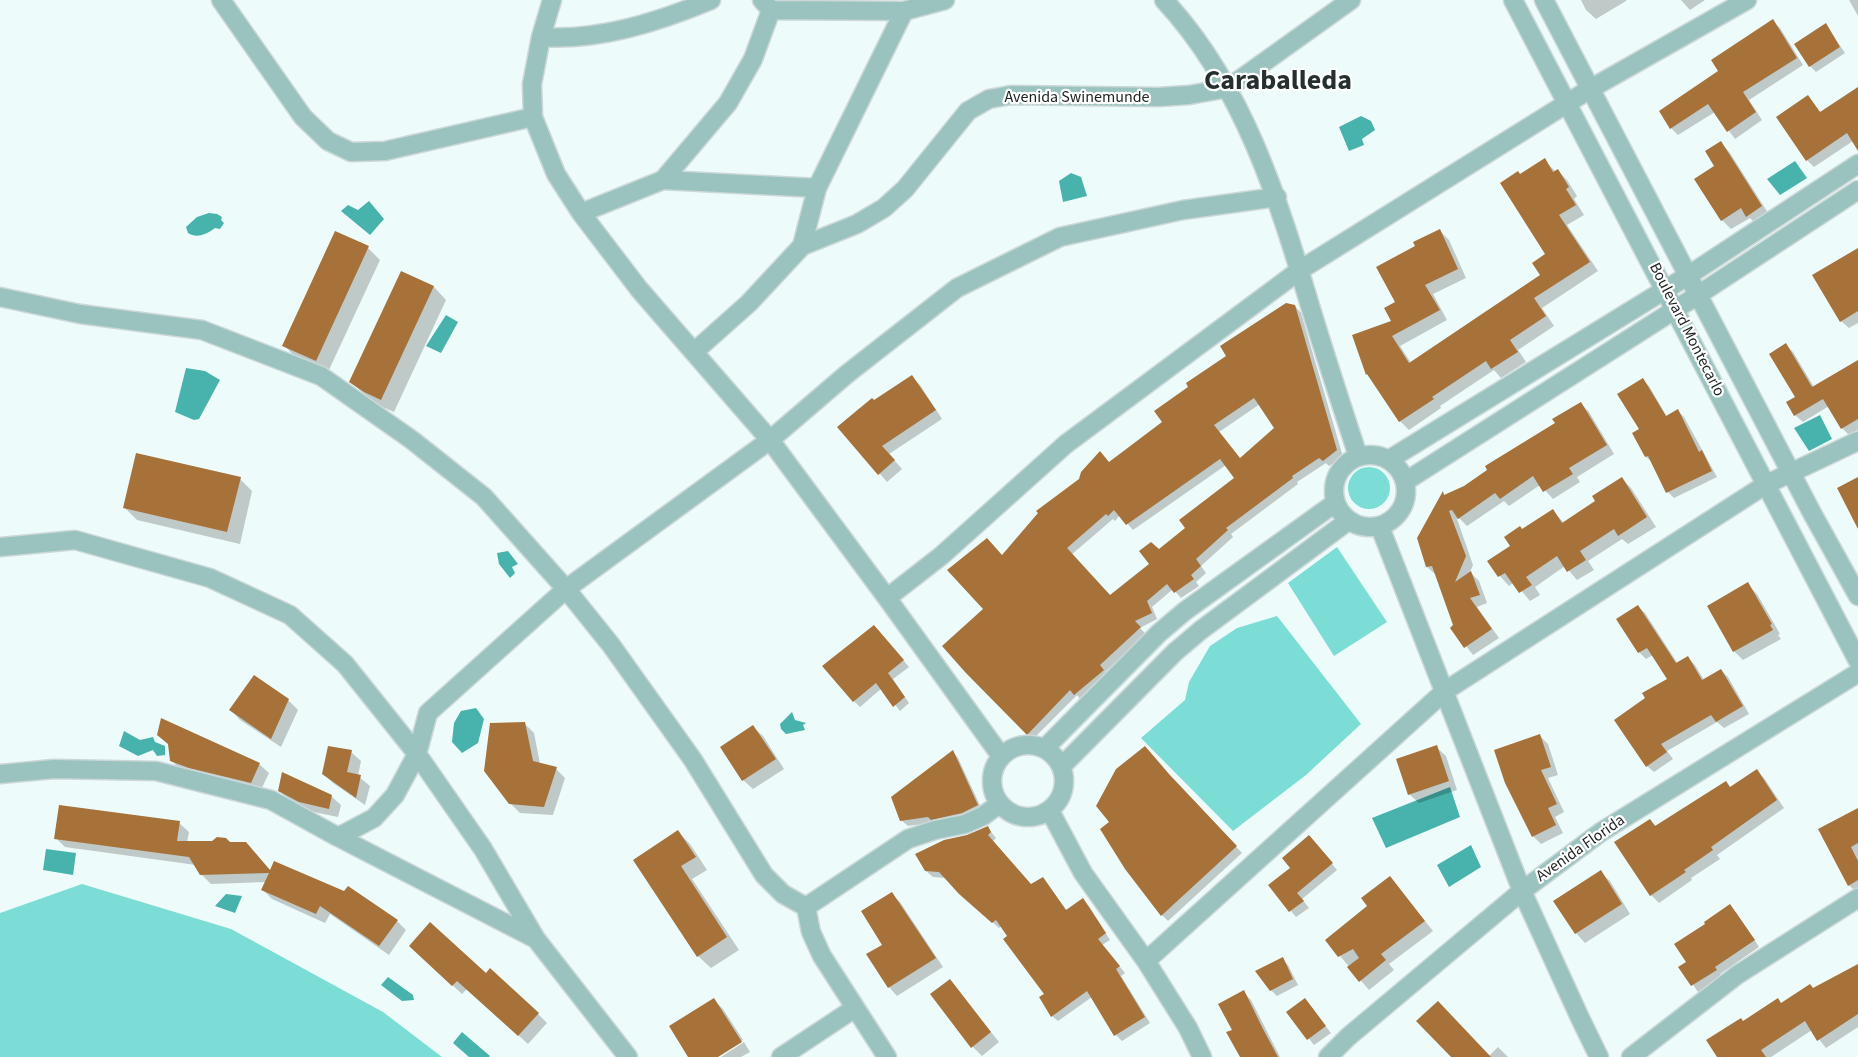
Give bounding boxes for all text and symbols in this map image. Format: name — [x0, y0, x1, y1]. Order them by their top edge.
district label: Caraballeda — [1204, 66, 1352, 100]
street label: Avenida Swinemunde — [1005, 88, 1149, 108]
street label: Boulevard Montecarlo — [1644, 260, 1728, 400]
street label: Avenida Florida — [1533, 811, 1629, 887]

